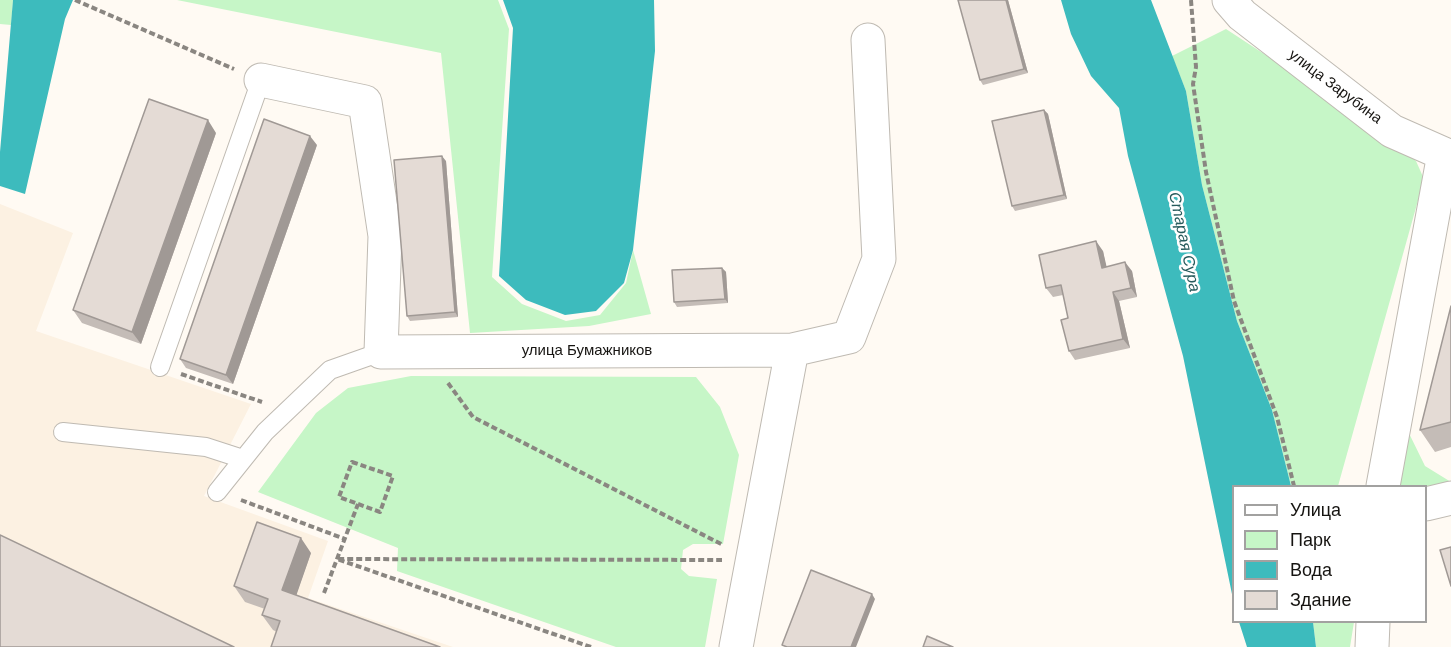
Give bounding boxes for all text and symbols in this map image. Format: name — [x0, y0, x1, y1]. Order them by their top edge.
street label: улица Зарубина — [1285, 46, 1385, 128]
water label: Старая Сура — [1164, 190, 1204, 294]
street label: улица Бумажников — [522, 342, 652, 360]
legend — [1232, 485, 1427, 623]
text: Улица — [1290, 500, 1341, 520]
text: Парк — [1290, 530, 1331, 550]
text: Вода — [1290, 560, 1332, 580]
text: Здание — [1290, 590, 1351, 610]

